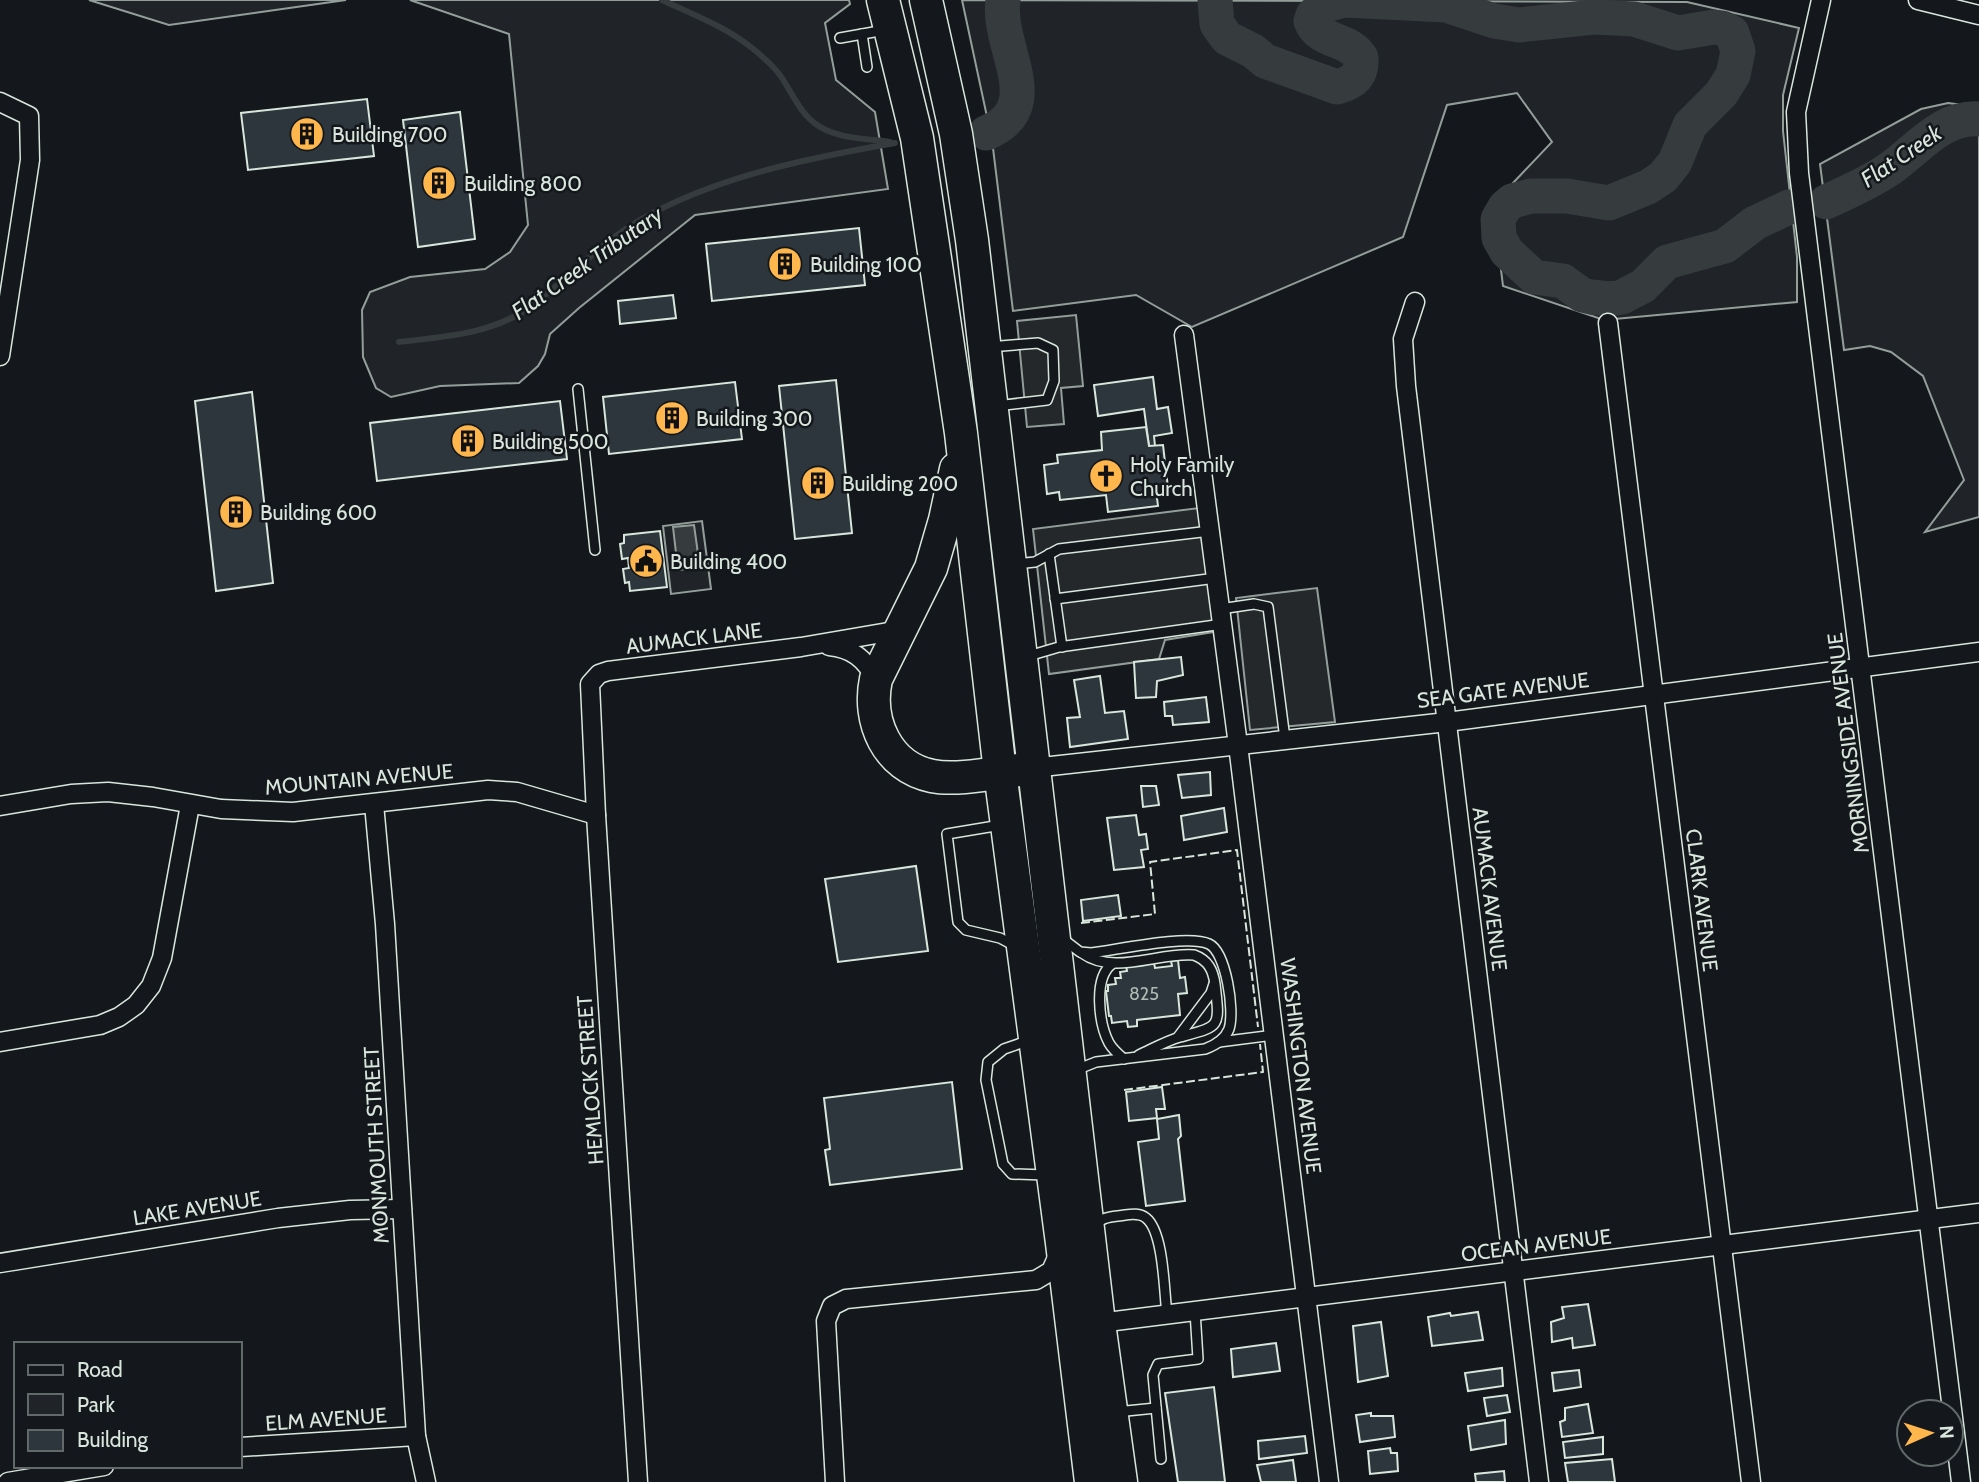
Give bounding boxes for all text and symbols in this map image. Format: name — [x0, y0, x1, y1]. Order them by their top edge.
building icon: Building 700 — [288, 115, 326, 153]
water label: Flat Creek — [1855, 118, 1948, 193]
place label: Building 700 — [332, 122, 447, 147]
building icon: Building 800 — [420, 164, 458, 202]
place label: Building 800 — [464, 171, 582, 196]
water label: Flat Creek Tributary — [506, 200, 669, 326]
building icon: Building 100 — [766, 245, 804, 283]
place label: Building 100 — [810, 252, 922, 277]
building icon: Building 300 — [653, 399, 691, 437]
place label: Building 300 — [696, 406, 812, 431]
building icon: Building 500 — [449, 422, 487, 460]
place label: Building 500 — [492, 429, 608, 454]
place label: Holy Family Church — [1130, 452, 1235, 501]
church icon: Holy Family Church — [1087, 457, 1125, 495]
building icon: Building 200 — [799, 464, 837, 502]
place label: Building 200 — [842, 471, 958, 496]
building icon: Building 600 — [217, 493, 255, 531]
place label: Building 600 — [260, 500, 377, 525]
public building icon: Building 400 — [627, 542, 665, 580]
place label: Building 400 — [670, 549, 787, 574]
street label: AUMACK LANE — [625, 617, 763, 659]
street label: MORNINGSIDE AVENUE — [1822, 631, 1874, 855]
street label: SEA GATE AVENUE — [1416, 667, 1590, 713]
street label: MOUNTAIN AVENUE — [264, 758, 454, 800]
street label: AUMACK AVENUE — [1468, 806, 1512, 972]
street label: CLARK AVENUE — [1681, 827, 1723, 973]
street label: WASHINGTON AVENUE — [1275, 956, 1327, 1176]
house number: 825 — [1129, 983, 1159, 1005]
street label: HEMLOCK STREET — [572, 994, 608, 1166]
street label: MONMOUTH STREET — [358, 1046, 394, 1244]
street label: LAKE AVENUE — [131, 1186, 263, 1230]
street label: OCEAN AVENUE — [1459, 1223, 1613, 1267]
legend — [14, 1342, 242, 1468]
text: Road — [77, 1357, 123, 1382]
text: Park — [77, 1392, 115, 1417]
north arrow — [1895, 1398, 1965, 1468]
street label: ELM AVENUE — [264, 1402, 388, 1436]
text: N — [1935, 1425, 1958, 1439]
text: Building — [77, 1427, 149, 1452]

